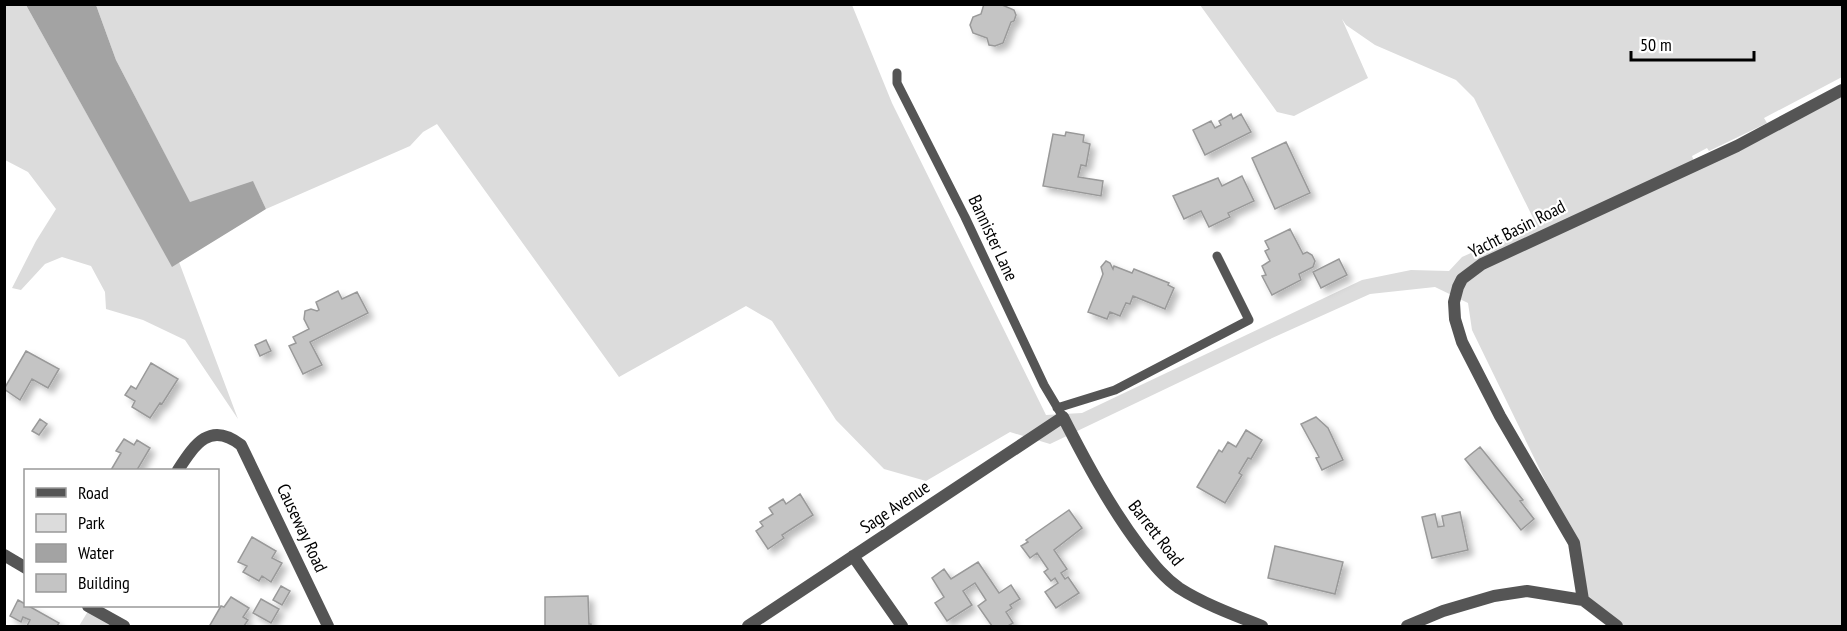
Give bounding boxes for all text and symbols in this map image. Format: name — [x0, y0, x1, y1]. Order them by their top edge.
scale bar — [1631, 24, 1754, 62]
text: 50 m — [1640, 33, 1672, 56]
street label: Bannister Lane — [964, 191, 1023, 284]
street label: Yacht Basin Road — [1465, 194, 1569, 263]
legend — [24, 469, 219, 607]
street label: Sage Avenue — [856, 475, 934, 538]
street label: Causeway Road — [272, 480, 333, 576]
text: Road — [78, 481, 109, 504]
street label: Barrett Road — [1124, 495, 1189, 570]
text: Park — [78, 511, 105, 534]
text: Water — [78, 541, 114, 564]
text: Building — [78, 571, 130, 594]

